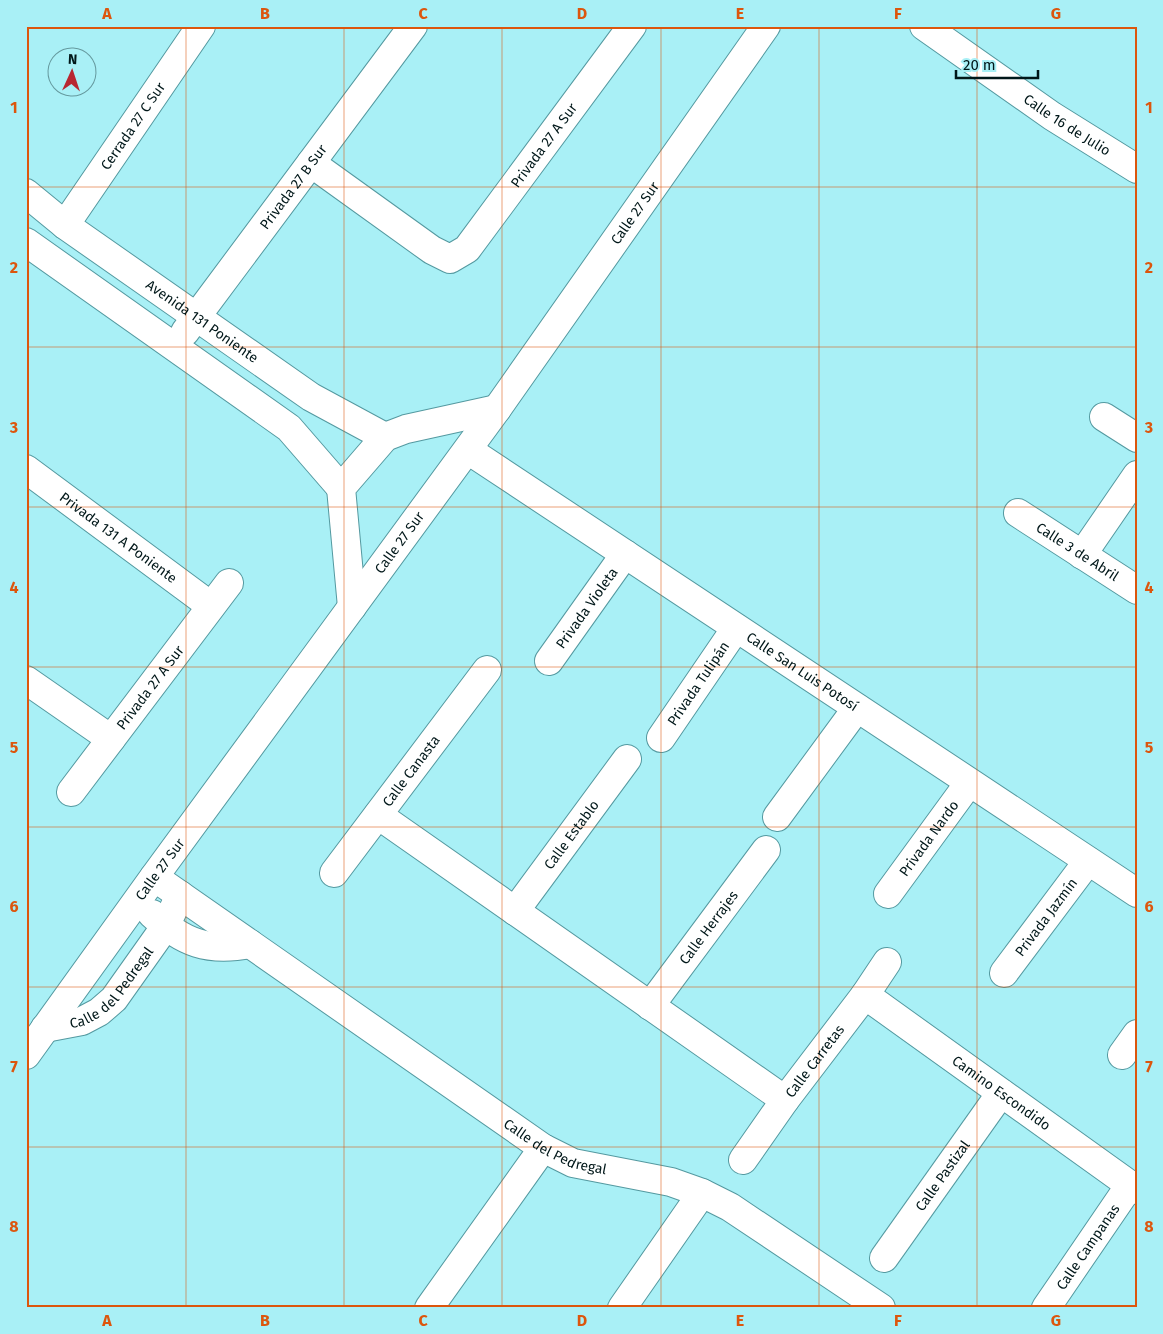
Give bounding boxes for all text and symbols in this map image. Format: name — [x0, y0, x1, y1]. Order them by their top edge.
text: A — [101, 4, 112, 23]
text: B — [260, 4, 270, 23]
text: C — [418, 4, 428, 23]
text: D — [577, 4, 587, 23]
text: E — [736, 4, 744, 23]
text: F — [894, 4, 902, 23]
text: G — [1051, 4, 1061, 23]
north arrow — [48, 48, 98, 98]
scale bar — [956, 48, 1038, 80]
text: N — [68, 51, 78, 68]
text: 20 m — [963, 56, 996, 74]
street label: Cerrada 27 C Sur — [97, 78, 169, 173]
street label: Calle 16 de Julio — [1020, 90, 1114, 159]
text: 1 — [10, 98, 18, 117]
text: 1 — [1145, 98, 1153, 117]
street label: Privada 27 A Sur — [507, 99, 581, 191]
street label: Privada 27 B Sur — [256, 141, 331, 233]
street label: Calle 27 Sur — [607, 178, 663, 248]
text: 2 — [10, 258, 18, 277]
text: 2 — [1145, 258, 1153, 277]
street label: Avenida 131 Poniente — [143, 276, 262, 366]
text: 3 — [9, 418, 18, 437]
text: 3 — [1144, 418, 1153, 437]
street label: Privada 131 A Poniente — [56, 488, 180, 586]
street label: Calle 27 Sur — [371, 508, 428, 577]
street label: Calle 3 de Abril — [1033, 519, 1122, 585]
street label: Privada Violeta — [552, 564, 621, 652]
text: 4 — [9, 578, 19, 597]
text: 4 — [1144, 578, 1154, 597]
street label: Calle San Luis Potosí — [743, 628, 861, 715]
street label: Privada Tulipán — [664, 638, 733, 729]
street label: Privada 27 A Sur — [113, 642, 188, 733]
street label: Calle Canasta — [379, 732, 443, 810]
text: 5 — [10, 738, 19, 757]
text: 5 — [1145, 738, 1154, 757]
street label: Calle Establo — [540, 797, 602, 873]
street label: Privada Nardo — [895, 797, 962, 880]
street label: Calle 27 Sur — [132, 834, 188, 904]
street label: Privada Jazmín — [1011, 875, 1081, 959]
street label: Calle Herrajes — [675, 887, 742, 968]
text: 6 — [9, 897, 19, 916]
text: 6 — [1144, 897, 1154, 916]
street label: Calle del Pedregal — [68, 943, 157, 1032]
street label: Calle Carretas — [781, 1021, 848, 1101]
street label: Camino Escondido — [949, 1052, 1054, 1134]
text: 7 — [10, 1057, 18, 1076]
text: 7 — [1145, 1057, 1153, 1076]
street label: Calle del Pedregal — [501, 1115, 608, 1178]
street label: Calle Pastizal — [912, 1137, 973, 1214]
street label: Calle Campanas — [1052, 1200, 1123, 1293]
text: 8 — [9, 1217, 19, 1236]
text: 8 — [1144, 1217, 1154, 1236]
text: A — [101, 1311, 112, 1330]
text: B — [260, 1311, 270, 1330]
text: C — [418, 1311, 428, 1330]
text: D — [577, 1311, 587, 1330]
text: E — [736, 1311, 744, 1330]
text: F — [894, 1311, 902, 1330]
text: G — [1051, 1311, 1061, 1330]

